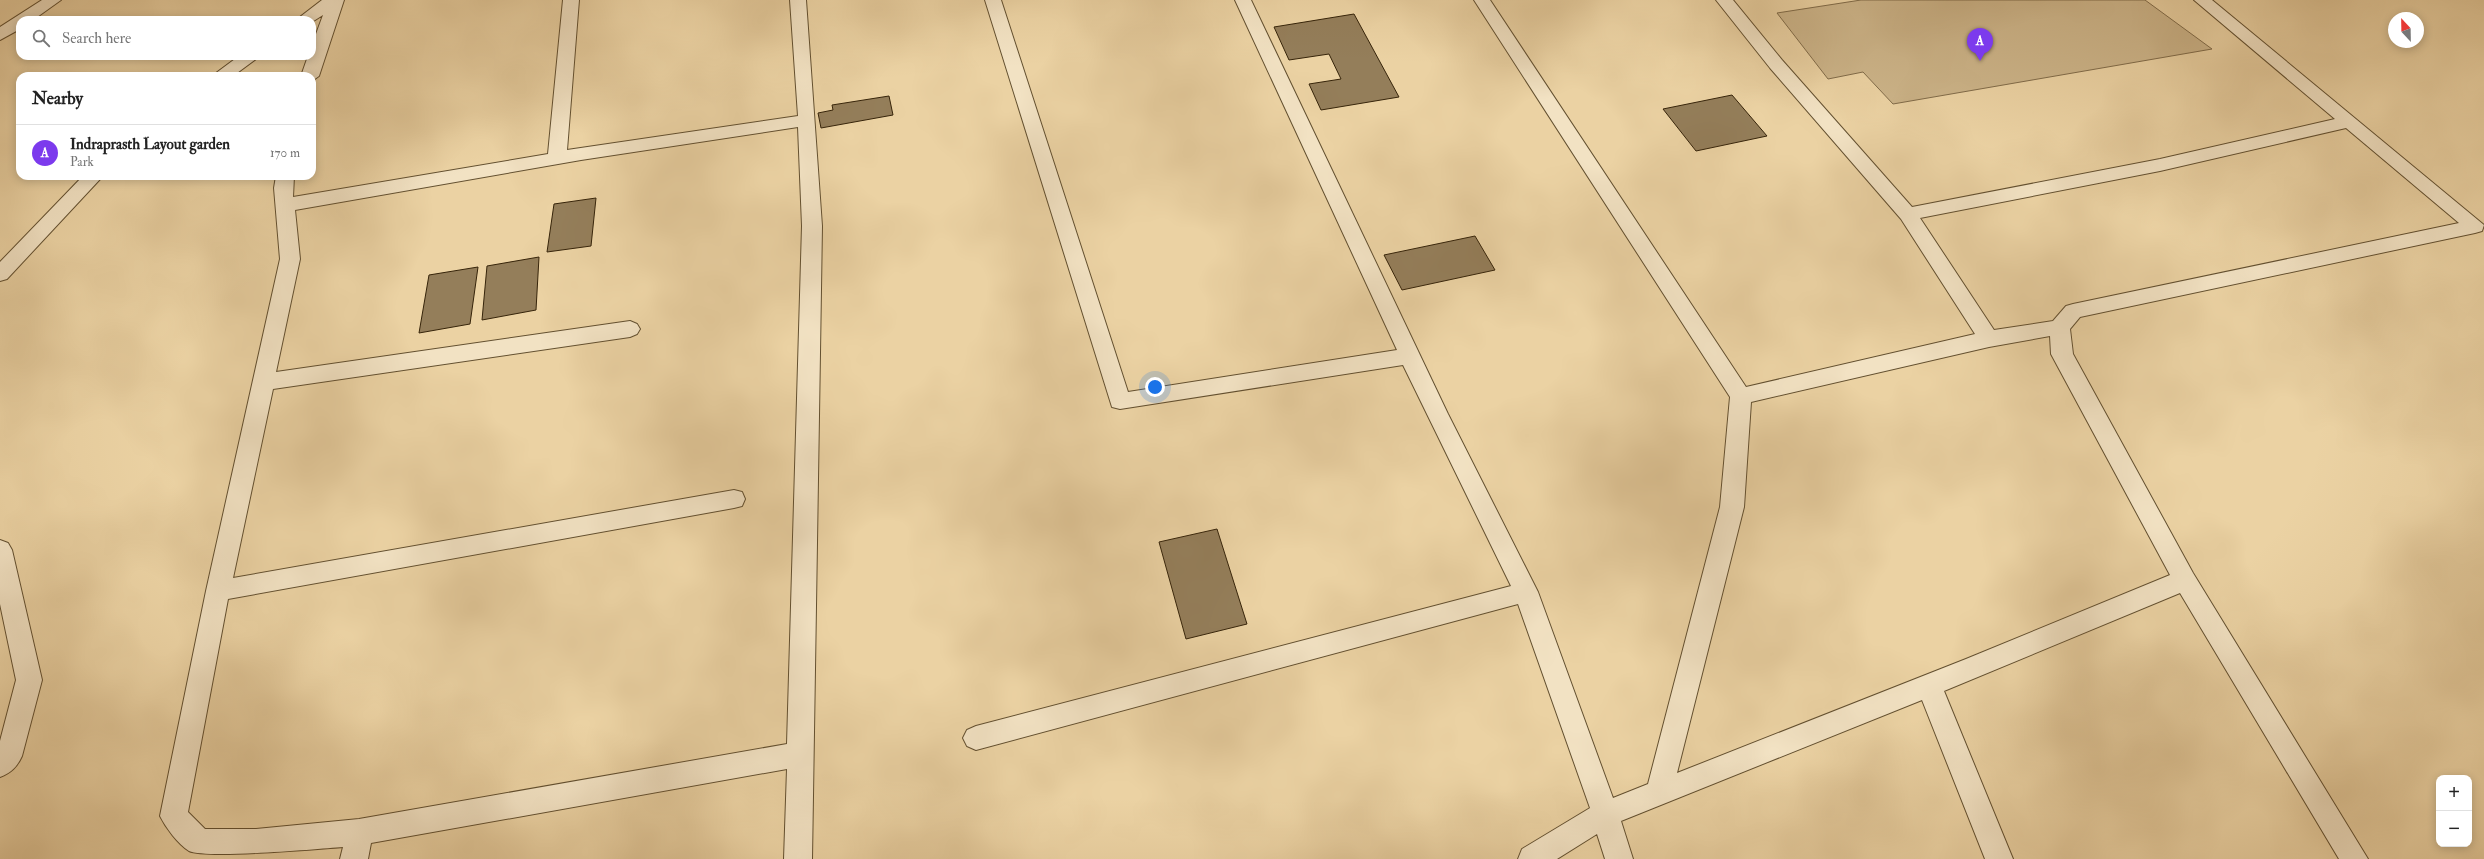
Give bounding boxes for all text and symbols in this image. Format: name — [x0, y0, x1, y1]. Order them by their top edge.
north arrow — [2388, 12, 2424, 48]
search box — [16, 16, 316, 60]
icon: search — [30, 27, 52, 49]
pin: A — [1967, 28, 1993, 61]
text: Search here — [62, 29, 131, 48]
text: Nearby — [32, 88, 83, 109]
text: Indraprasth Layout garden — [70, 135, 230, 154]
text: A — [41, 145, 49, 161]
text: 170 m — [270, 145, 300, 161]
text: Park — [70, 154, 94, 170]
your location — [1145, 377, 1165, 397]
map controls — [2436, 775, 2472, 847]
button: + — [2436, 775, 2472, 811]
button: − — [2436, 811, 2472, 847]

